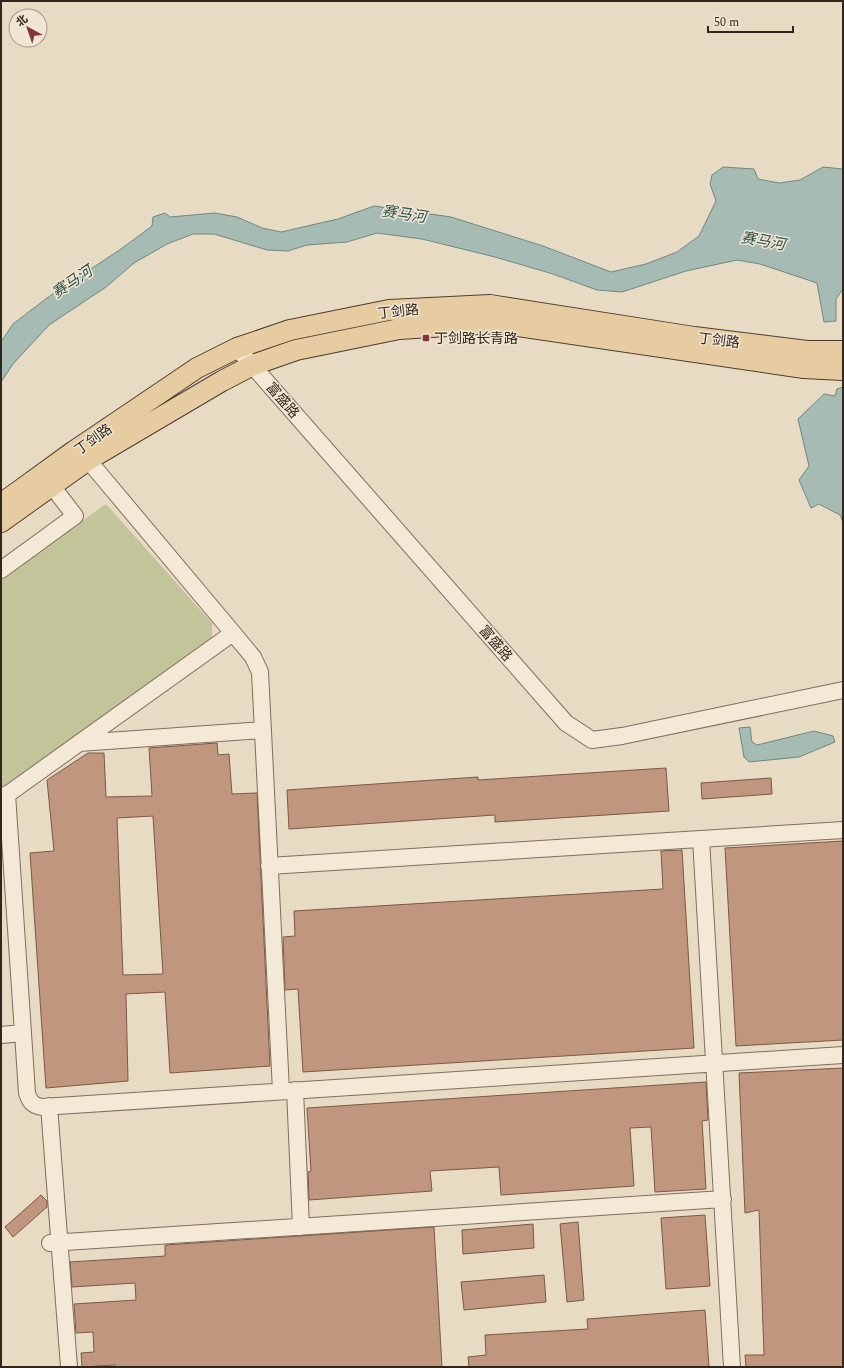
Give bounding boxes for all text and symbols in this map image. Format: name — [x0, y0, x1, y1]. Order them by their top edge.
north arrow — [8, 8, 48, 48]
scale bar — [708, 8, 793, 34]
text: 北 — [12, 11, 32, 31]
text: 50 m — [714, 13, 739, 32]
water label: 赛马河 — [380, 200, 431, 229]
water label: 赛马河 — [739, 226, 790, 257]
water label: 赛马河 — [47, 259, 100, 305]
street label: 丁剑路 — [376, 299, 420, 324]
place label: 丁剑路长青路 — [434, 328, 518, 349]
street label: 丁剑路 — [697, 328, 741, 353]
marker: 丁剑路长青路 — [421, 333, 431, 343]
street label: 富盛路 — [261, 378, 304, 423]
street label: 丁剑路 — [70, 419, 117, 460]
street label: 富盛路 — [474, 621, 517, 666]

